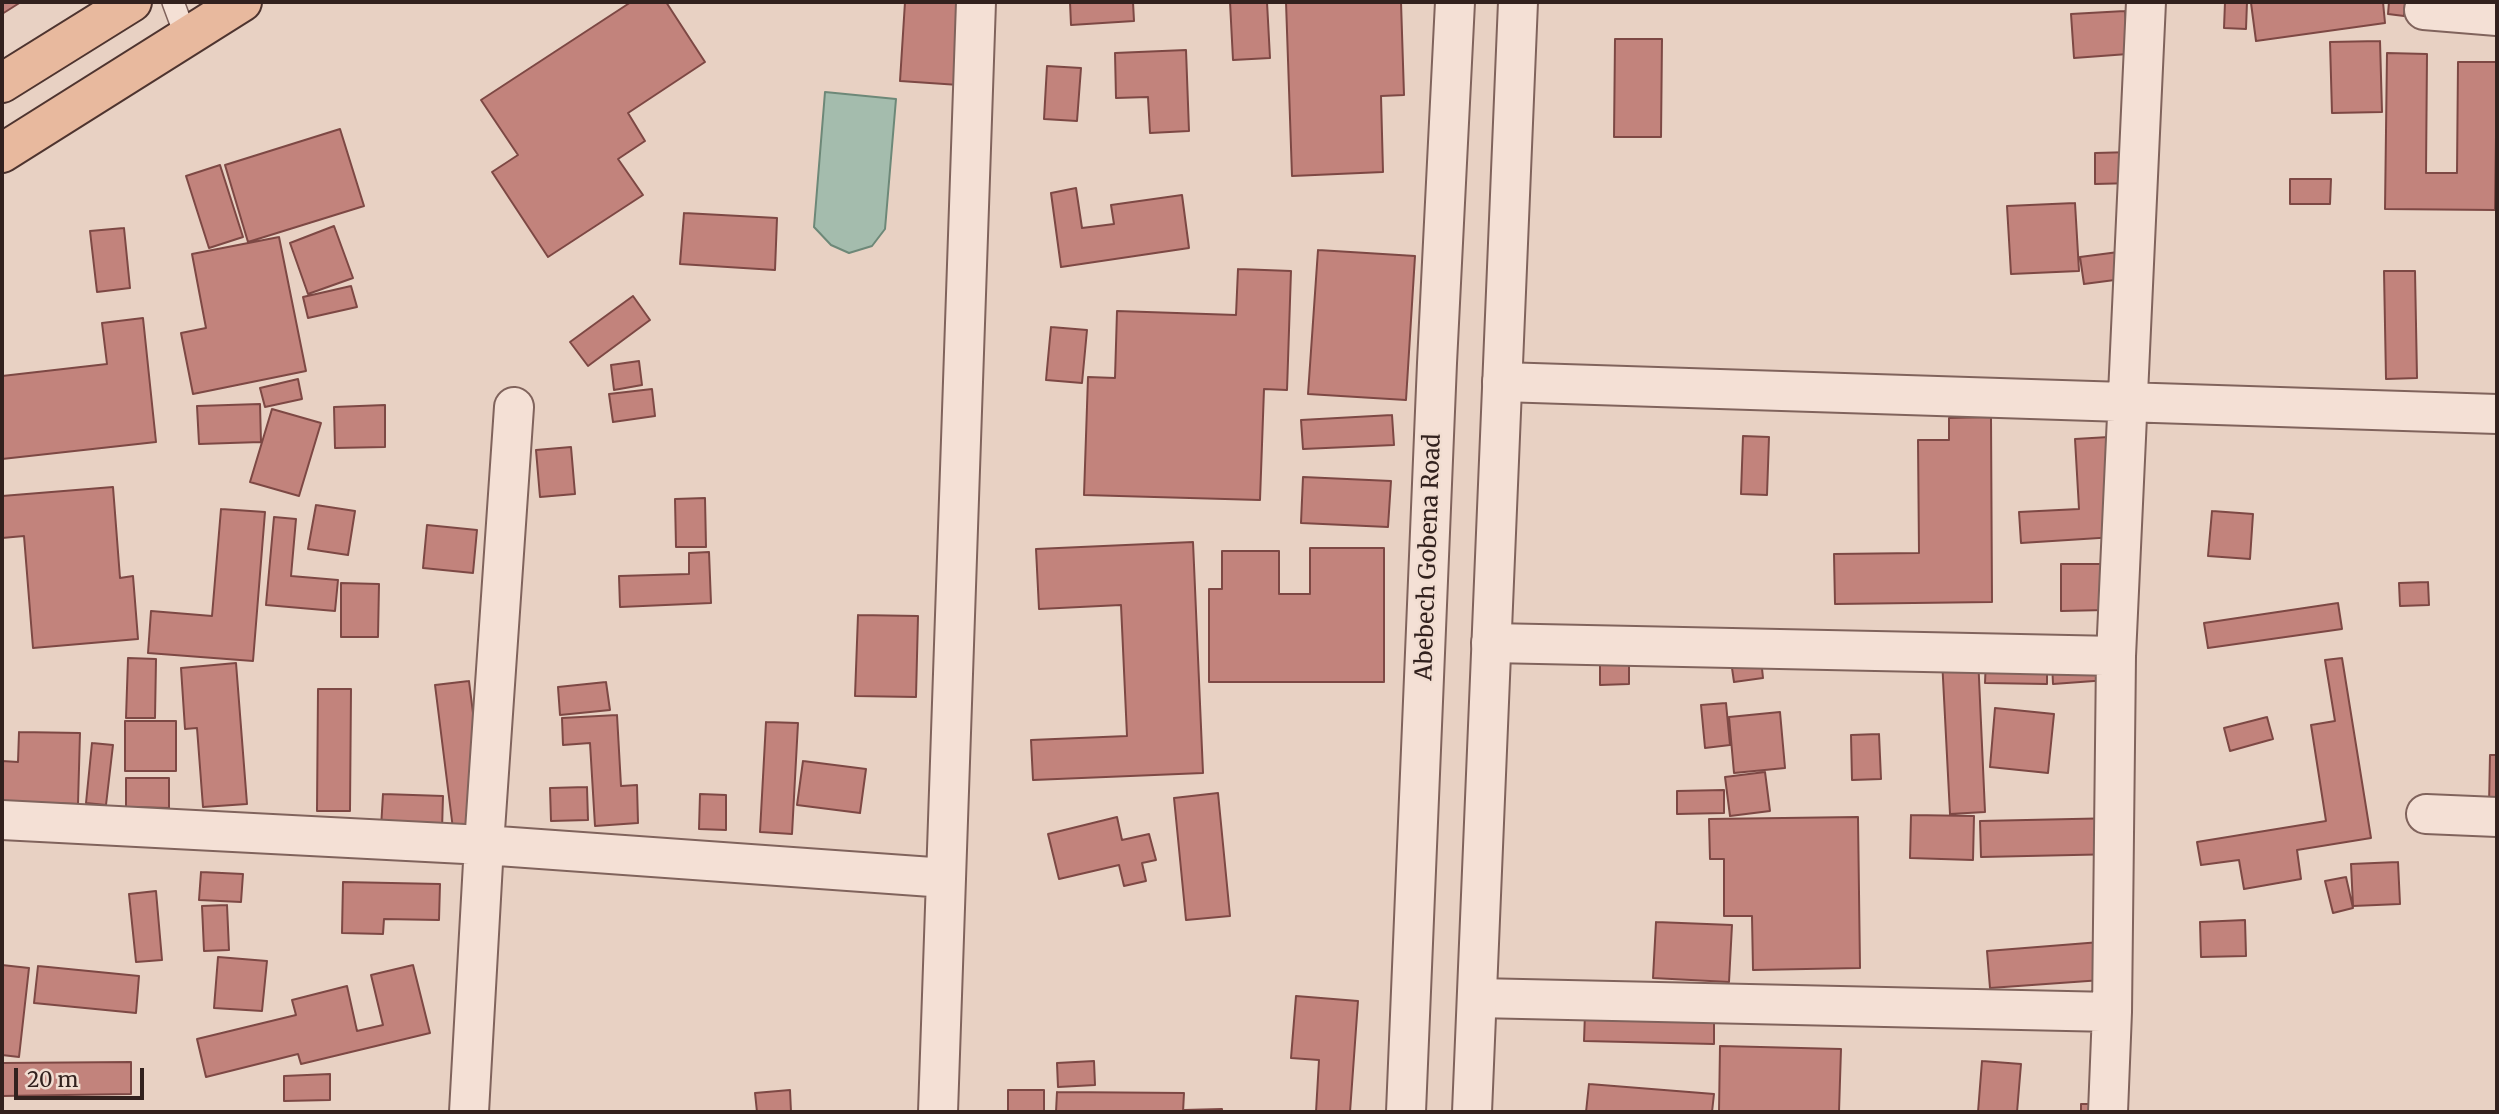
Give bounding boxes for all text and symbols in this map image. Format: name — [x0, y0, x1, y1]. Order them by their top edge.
street label: Abebech Gobena Road — [1411, 433, 1447, 681]
scale bar — [18, 1054, 147, 1098]
text: 20 m — [27, 1066, 78, 1093]

